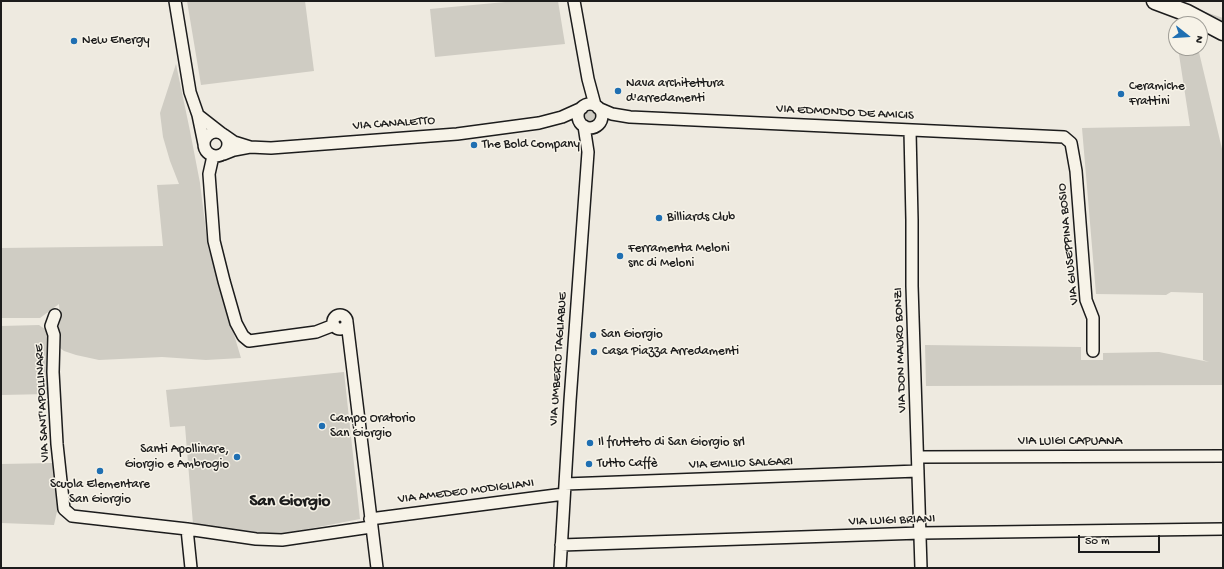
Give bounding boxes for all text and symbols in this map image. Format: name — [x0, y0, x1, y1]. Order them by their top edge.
north arrow — [1168, 16, 1208, 56]
place label: New Energy — [82, 33, 150, 49]
text: N — [1192, 34, 1205, 44]
marker: New Energy — [69, 36, 79, 46]
place label: Nava architettura d'arredamenti — [626, 76, 724, 107]
place label: Ceramiche Frattini — [1129, 79, 1185, 110]
marker: Nava architettura d'arredamenti — [613, 86, 623, 96]
marker: Ceramiche Frattini — [1116, 89, 1126, 99]
street label: VIA EDMONDO DE AMICIS — [776, 102, 914, 124]
street label: VIA CANALETTO — [352, 113, 436, 135]
place label: The Bold Company — [482, 137, 580, 153]
marker: The Bold Company — [469, 140, 479, 150]
street label: VIA GIUSEPPINA BOSIO — [1055, 182, 1083, 306]
place label: Billiards Club — [667, 210, 735, 226]
marker: Billiards Club — [654, 213, 664, 223]
place label: Ferramenta Meloni snc di Meloni — [628, 241, 730, 272]
marker: Ferramenta Meloni snc di Meloni — [615, 251, 625, 261]
street label: VIA DON MAURO BONZI — [891, 287, 911, 413]
street label: VIA UMBERTO TAGLIABUE — [547, 292, 571, 426]
place label: San Giorgio — [601, 327, 663, 343]
marker: San Giorgio — [588, 330, 598, 340]
street label: VIA SANT'APOLLINARE — [32, 344, 54, 462]
place label: Casa Piazza Arredamenti — [602, 344, 739, 360]
marker: Casa Piazza Arredamenti — [589, 347, 599, 357]
place label: Campo Oratorio San Giorgio — [330, 411, 416, 442]
marker: Campo Oratorio San Giorgio — [317, 421, 327, 431]
street label: VIA LUIGI CAPUANA — [1018, 434, 1122, 450]
place label: Il frutteto di San Giorgio srl — [598, 435, 745, 451]
marker: Il frutteto di San Giorgio srl — [585, 438, 595, 448]
place label: Santi Apollinare, Giorgio e Ambrogio — [125, 442, 229, 473]
marker: Santi Apollinare, Giorgio e Ambrogio — [232, 452, 242, 462]
street label: VIA EMILIO SALGARI — [689, 454, 793, 474]
place label: Tutto Caffè — [597, 456, 657, 472]
marker: Tutto Caffè — [584, 459, 594, 469]
marker: Scuola Elementare San Giorgio — [95, 466, 105, 476]
street label: VIA AMEDEO MODIGLIANI — [397, 476, 535, 508]
place label: Scuola Elementare San Giorgio — [50, 477, 150, 508]
district label: San Giorgio — [250, 492, 330, 512]
street label: VIA LUIGI BRIANI — [848, 512, 936, 530]
scale bar — [1080, 527, 1162, 553]
text: 50 m — [1085, 535, 1110, 549]

